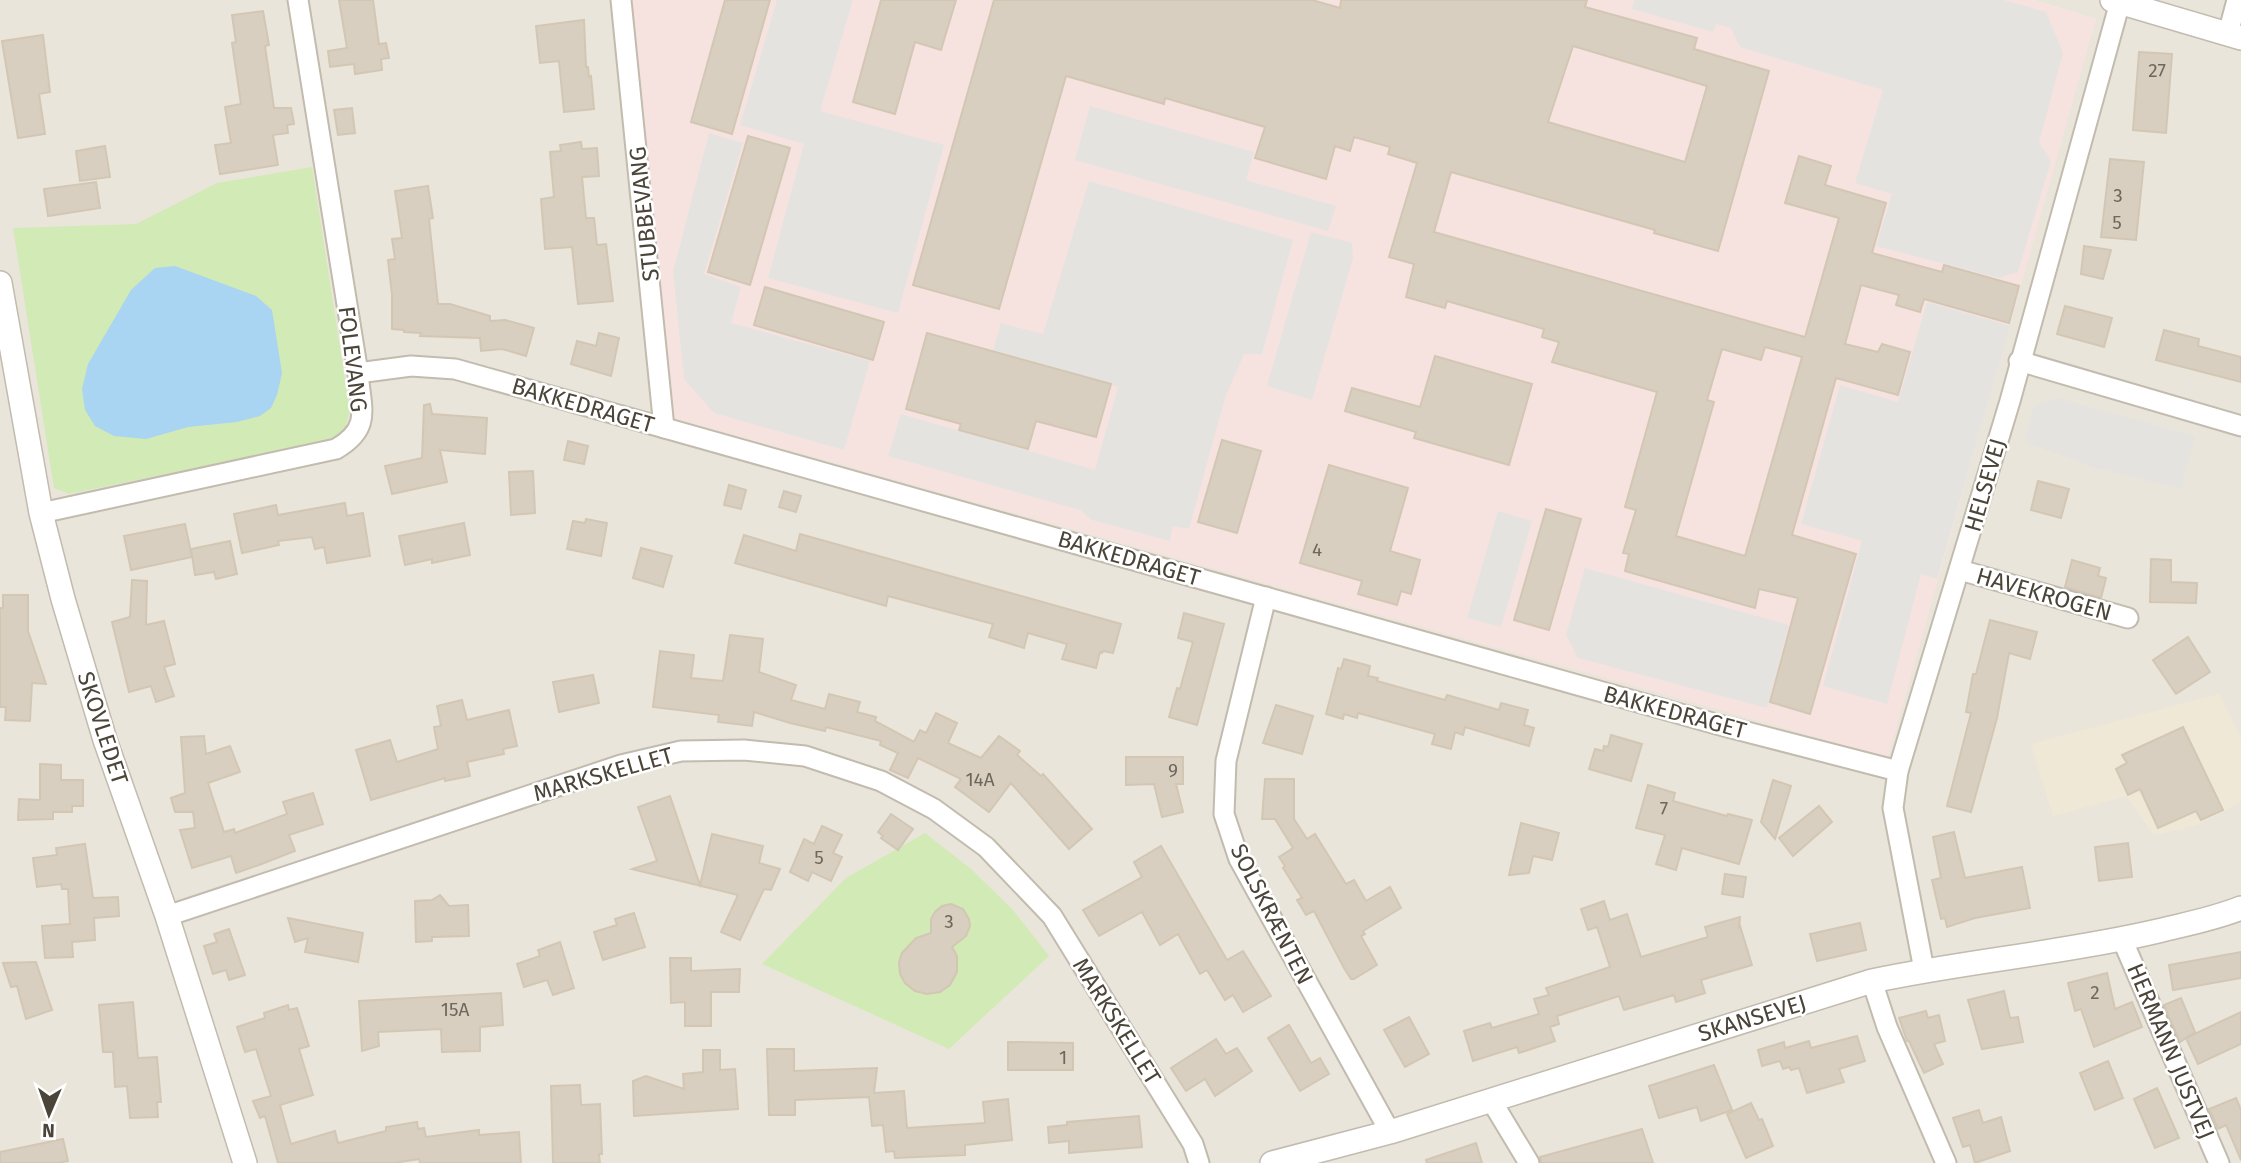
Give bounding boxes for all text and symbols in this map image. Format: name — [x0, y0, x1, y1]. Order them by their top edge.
house number: 27 — [2148, 59, 2166, 82]
street label: STUBBEVANG — [623, 145, 665, 283]
house number: 3 — [2113, 184, 2123, 207]
house number: 5 — [2112, 211, 2122, 234]
street label: FOLEVANG — [333, 304, 373, 414]
street label: BAKKEDRAGET — [509, 371, 658, 439]
street label: HELSEVEJ — [1958, 435, 2012, 535]
street label: BAKKEDRAGET — [1055, 524, 1204, 592]
house number: 4 — [1312, 538, 1322, 561]
street label: HAVEKROGEN — [1973, 561, 2115, 627]
street label: SKOVLEDET — [72, 668, 134, 788]
street label: BAKKEDRAGET — [1600, 679, 1750, 745]
street label: MARKSKELLET — [530, 741, 676, 807]
house number: 9 — [1168, 759, 1178, 782]
house number: 14A — [965, 768, 995, 791]
house number: 7 — [1660, 797, 1668, 820]
street label: SOLSKRÆNTEN — [1225, 839, 1319, 989]
house number: 5 — [814, 846, 824, 869]
house number: 3 — [944, 910, 954, 933]
street label: MARKSKELLET — [1067, 953, 1167, 1089]
street label: HERMANN JUSTVEJ — [2121, 959, 2221, 1143]
house number: 2 — [2090, 981, 2100, 1004]
street label: SKANSEVEJ — [1694, 988, 1810, 1048]
house number: 15A — [441, 998, 469, 1021]
house number: 1 — [1059, 1046, 1067, 1069]
north arrow — [14, 1079, 84, 1149]
text: N — [42, 1119, 55, 1142]

